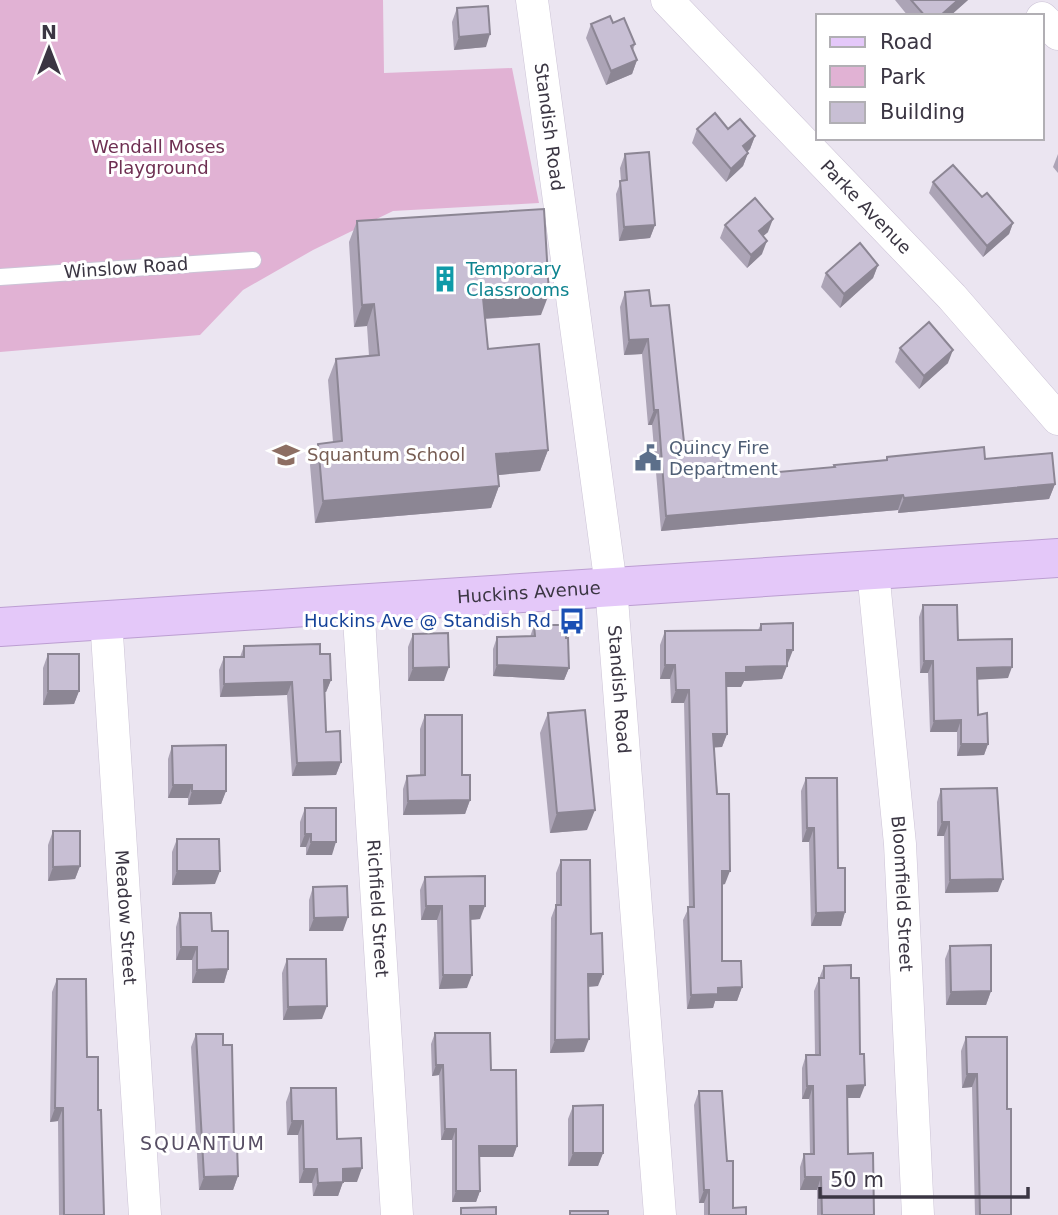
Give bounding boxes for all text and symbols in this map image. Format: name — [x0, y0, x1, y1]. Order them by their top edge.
north arrow — [14, 14, 84, 84]
legend — [816, 14, 1044, 140]
text: N — [41, 21, 57, 43]
text: Road — [880, 30, 933, 54]
street label: Standish Road — [531, 61, 569, 192]
text: Park — [880, 65, 926, 89]
text: Building — [880, 100, 965, 124]
park label: Wendall Moses Playground — [91, 136, 225, 178]
street label: Parke Avenue — [816, 155, 916, 258]
street label: Winslow Road — [63, 253, 189, 282]
place label: Temporary Classrooms — [465, 258, 569, 300]
building icon: Temporary Classrooms — [430, 264, 460, 294]
place label: Quincy Fire Department — [669, 437, 778, 479]
school or university icon: Squantum School — [271, 440, 301, 470]
public building icon: Quincy Fire Department — [633, 443, 663, 473]
place label: Squantum School — [307, 444, 465, 465]
street label: Huckins Avenue — [456, 577, 601, 607]
bus stop icon: Huckins Ave @ Standish Rd — [557, 606, 587, 636]
place label: Huckins Ave @ Standish Rd — [304, 610, 551, 631]
street label: Standish Road — [604, 624, 635, 755]
street label: Bloomfield Street — [887, 815, 917, 972]
street label: Richfield Street — [363, 839, 393, 978]
street label: Meadow Street — [111, 849, 141, 986]
district label: SQUANTUM — [140, 1132, 266, 1154]
scale bar — [820, 1156, 1028, 1200]
text: 50 m — [830, 1168, 884, 1192]

